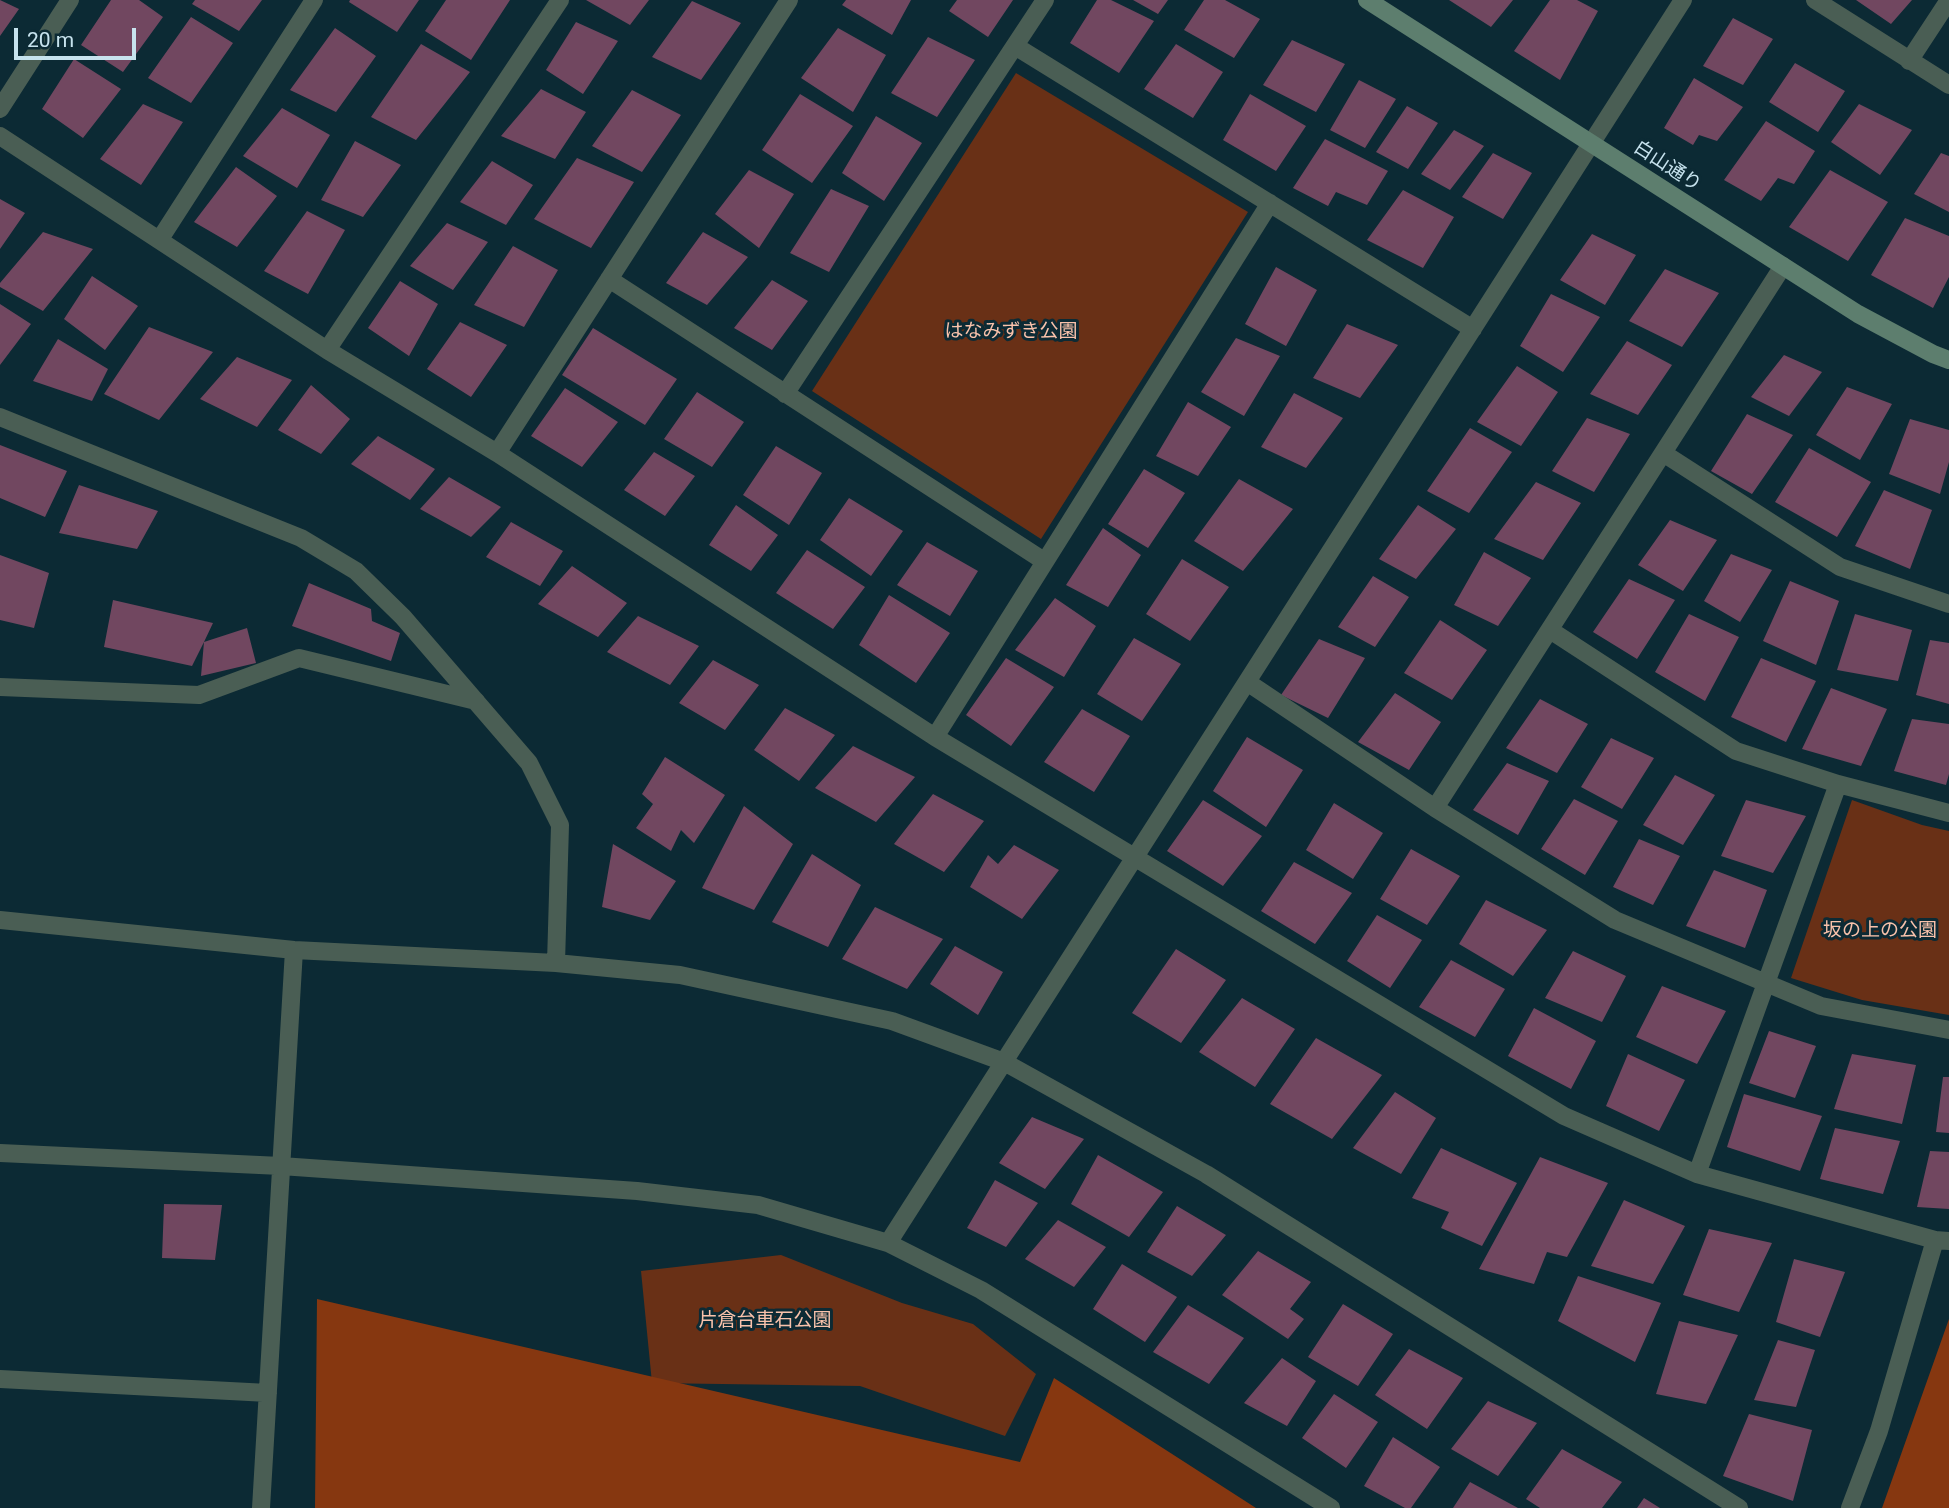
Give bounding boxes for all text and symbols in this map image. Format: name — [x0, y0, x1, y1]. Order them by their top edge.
scale bar — [18, 14, 140, 58]
text: 20 m — [27, 28, 74, 52]
street label: 白山通り — [1629, 137, 1705, 197]
park label: はなみずき公園 — [945, 321, 1077, 343]
park label: 坂の上の公園 — [1823, 920, 1937, 942]
park label: 片倉台車石公園 — [699, 1310, 831, 1332]

